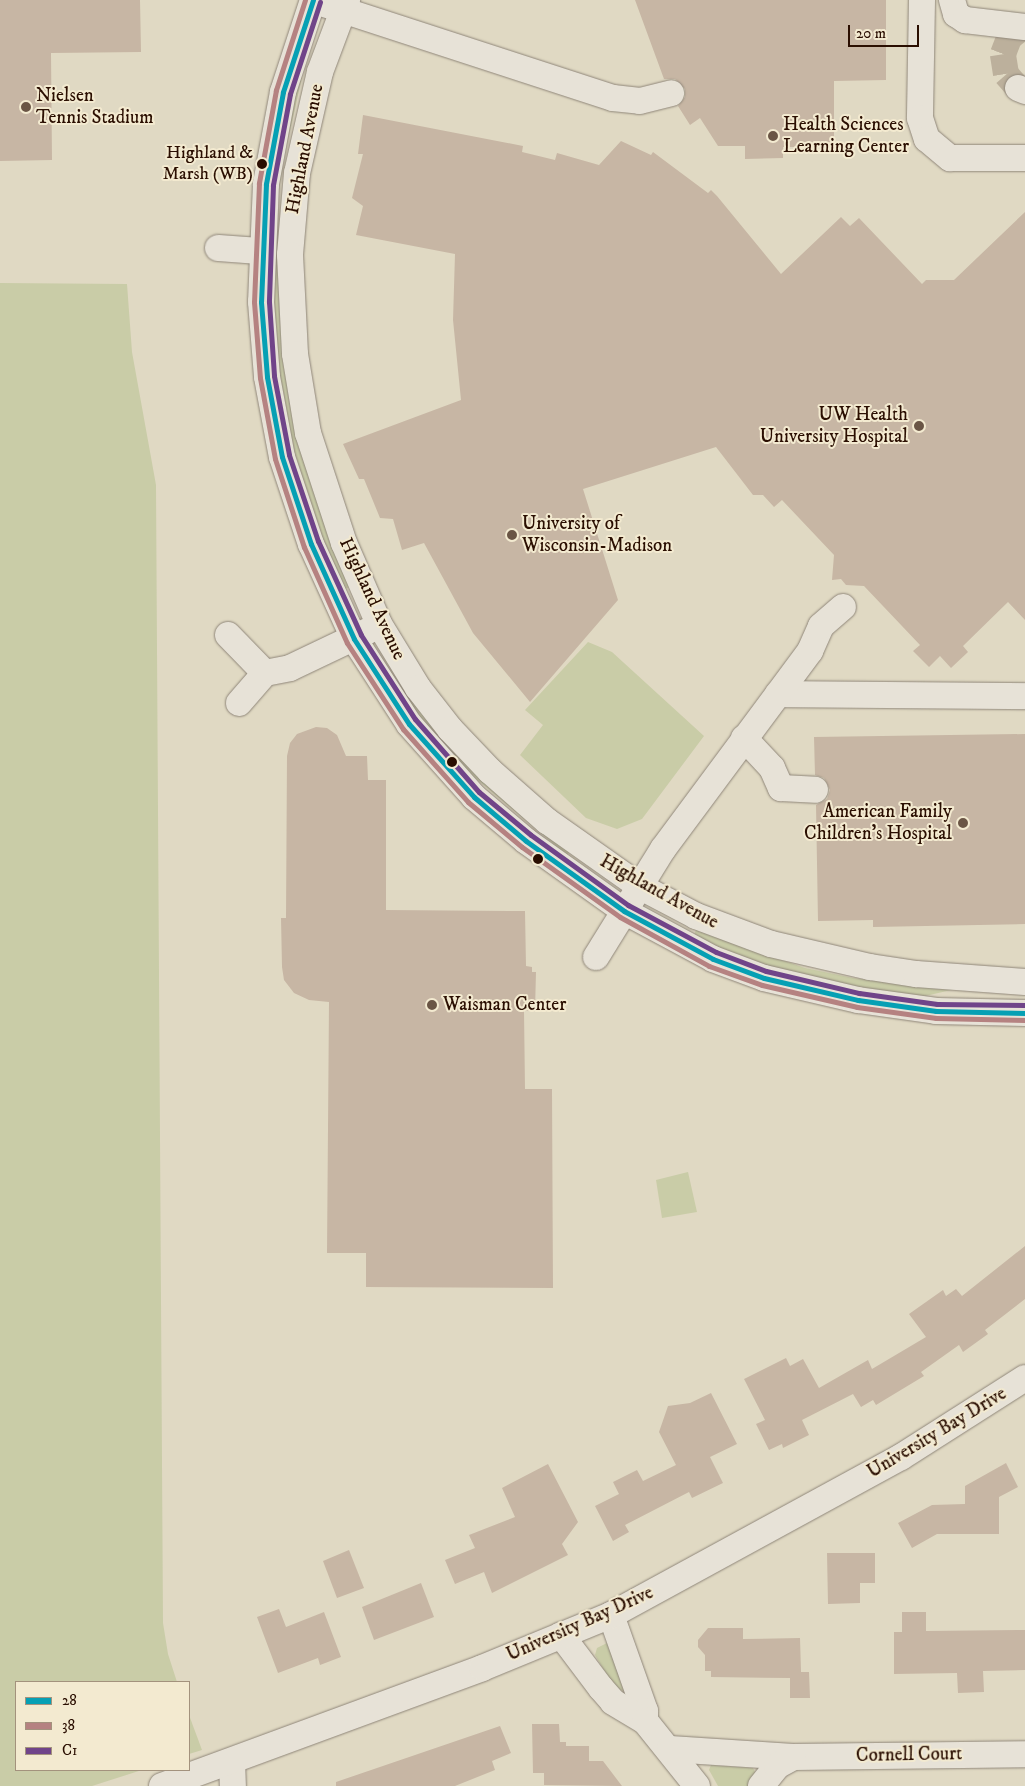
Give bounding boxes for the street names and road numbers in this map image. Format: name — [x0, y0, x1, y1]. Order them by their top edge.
street label: Highland Avenue — [281, 82, 329, 216]
street label: Highland Avenue — [334, 534, 410, 664]
street label: Highland Avenue — [596, 850, 722, 934]
street label: University Bay Drive — [863, 1383, 1011, 1483]
street label: University Bay Drive — [503, 1581, 657, 1667]
street label: Cornell Court — [856, 1743, 962, 1767]

